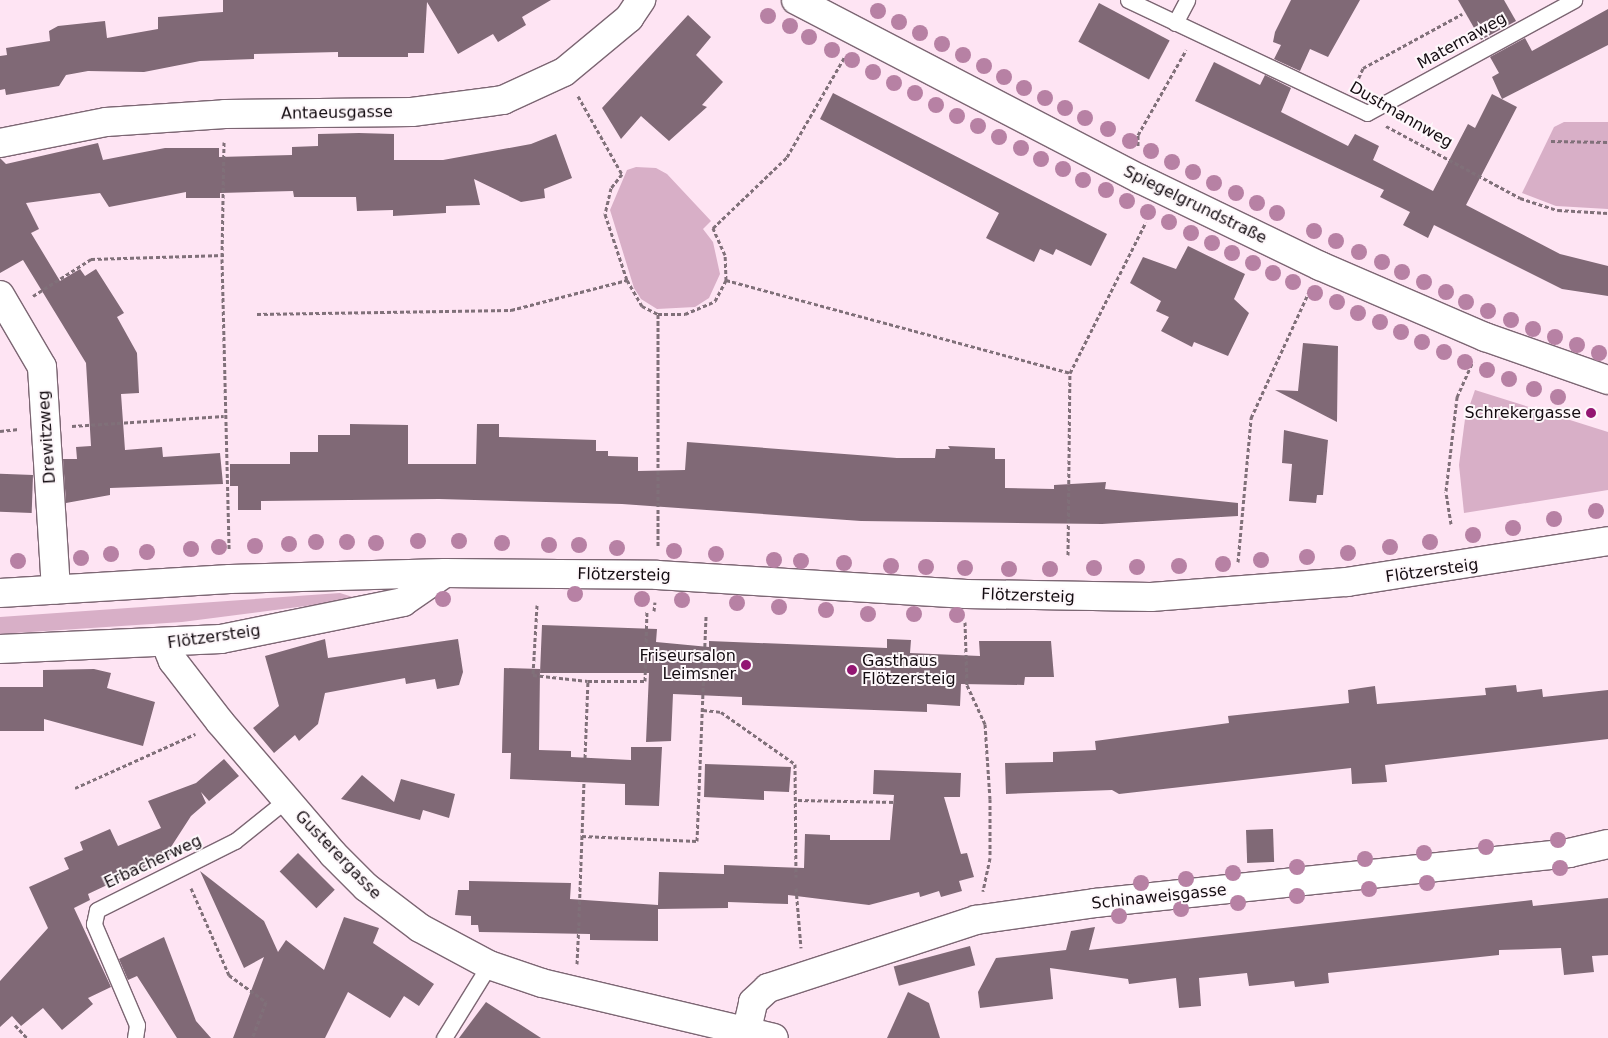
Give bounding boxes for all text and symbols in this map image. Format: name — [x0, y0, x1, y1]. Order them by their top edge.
street label: Maternaweg — [1414, 9, 1510, 73]
street label: Dustmannweg — [1346, 78, 1456, 152]
street label: Antaeusgasse — [281, 102, 393, 124]
street label: Spiegelgrundstraße — [1120, 162, 1270, 248]
street label: Drewitzweg — [34, 390, 60, 484]
place label: Schrekergasse — [1465, 403, 1581, 423]
marker: Schrekergasse — [1585, 407, 1597, 419]
street label: Flötzersteig — [1384, 555, 1480, 587]
street label: Flötzersteig — [577, 565, 671, 585]
street label: Flötzersteig — [981, 585, 1075, 607]
street label: Flötzersteig — [166, 621, 262, 653]
place label: Friseursalon Leimsner — [640, 646, 736, 684]
place label: Gasthaus Flötzersteig — [862, 651, 956, 689]
marker: Friseursalon Leimsner — [740, 659, 752, 671]
marker: Gasthaus Flötzersteig — [846, 664, 858, 676]
street label: Gusterergasse — [291, 807, 385, 903]
street label: Erbacherweg — [101, 831, 205, 893]
street label: Schinaweisgasse — [1091, 880, 1227, 914]

